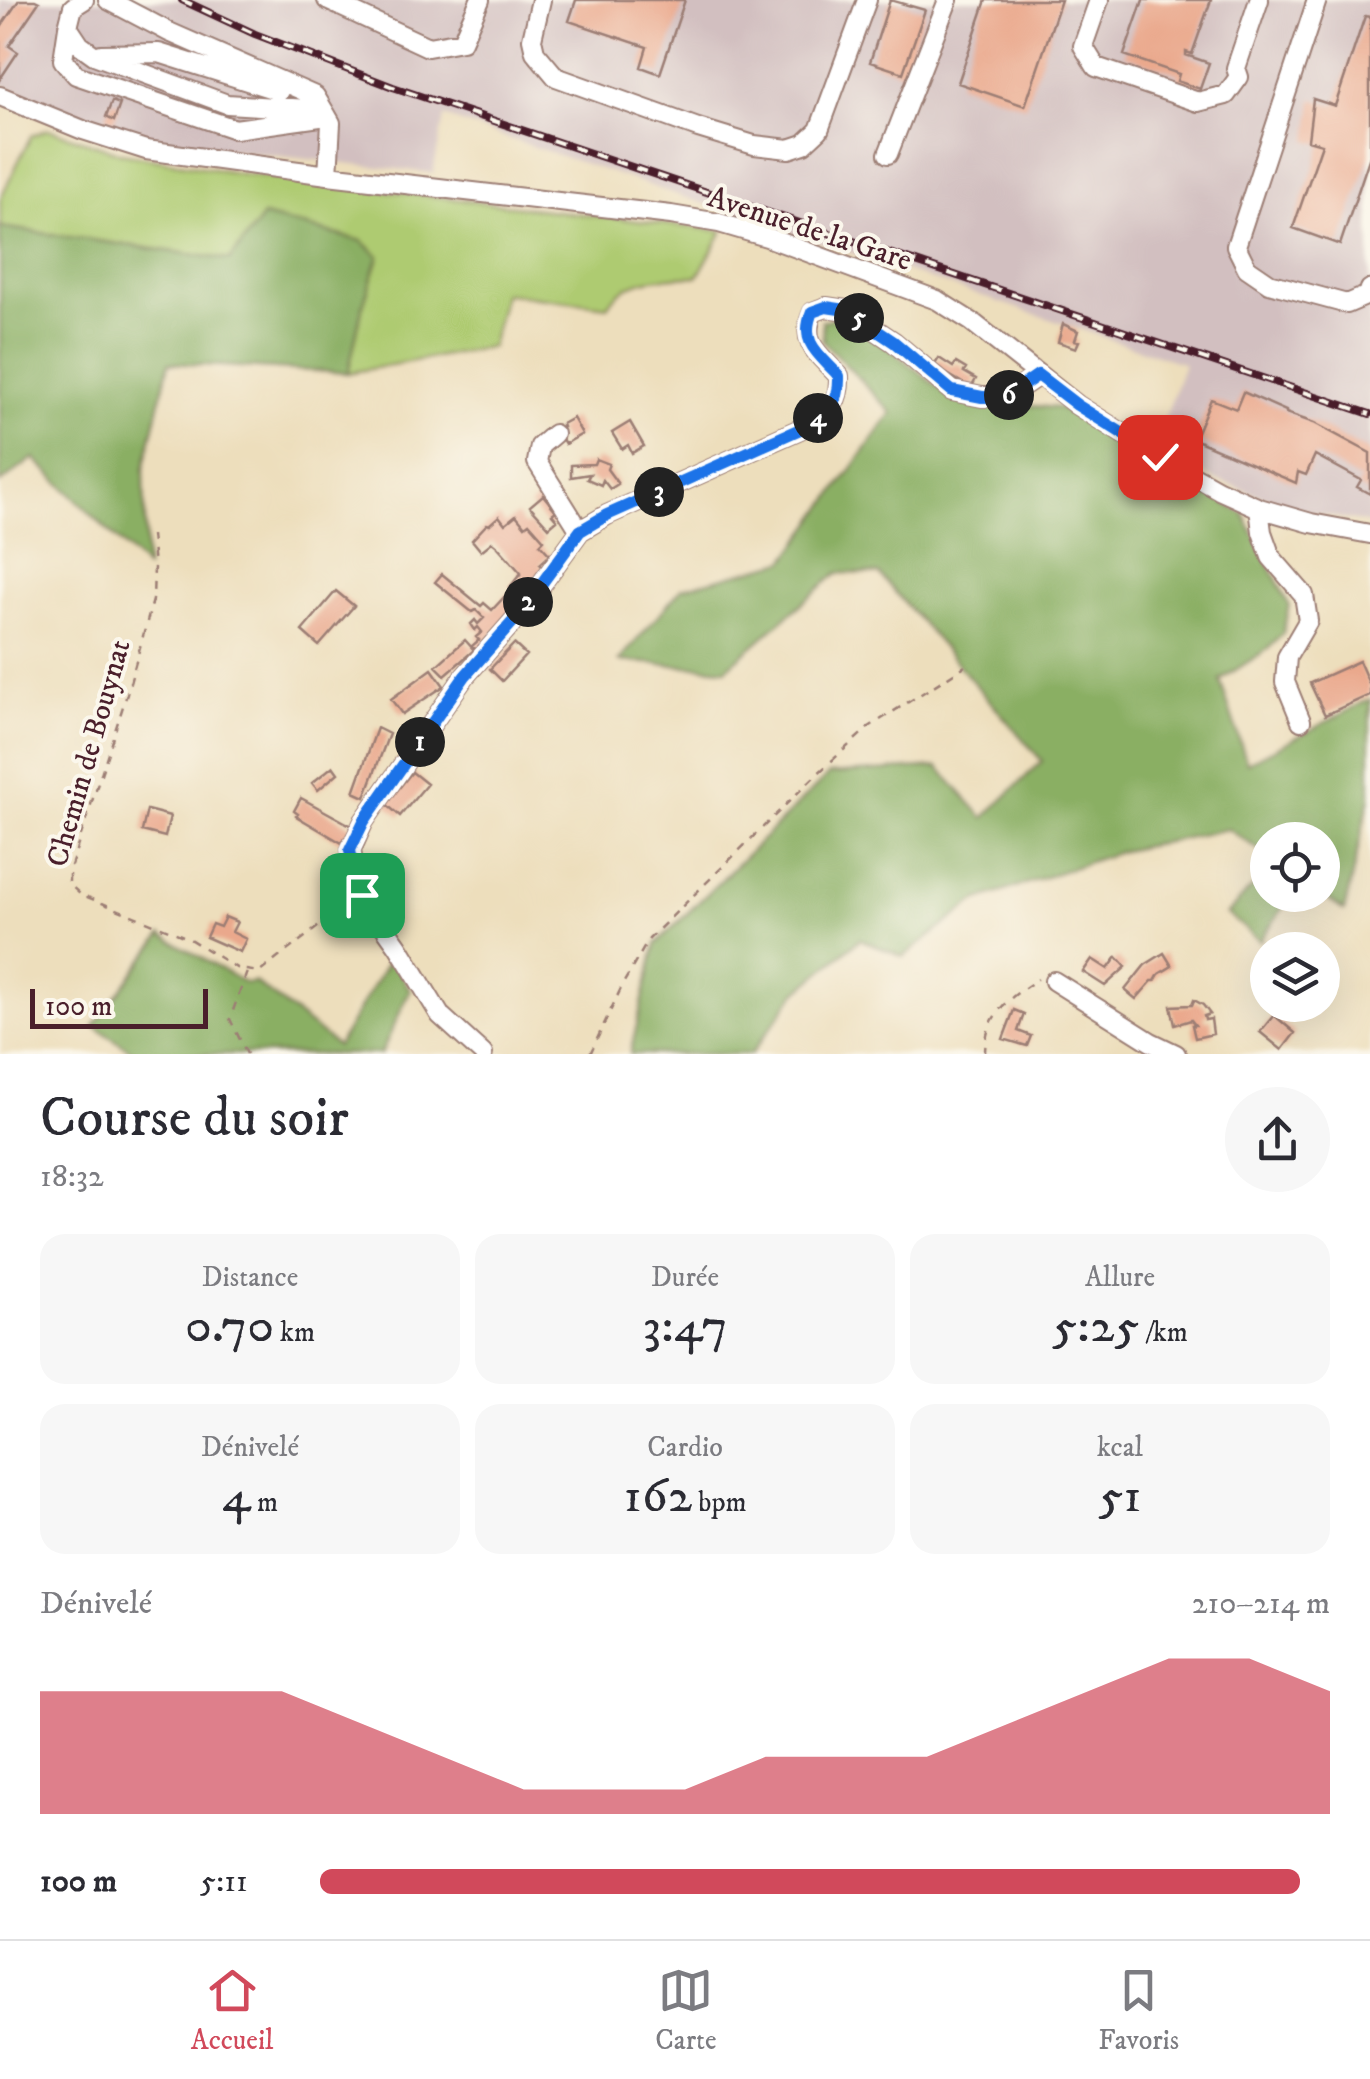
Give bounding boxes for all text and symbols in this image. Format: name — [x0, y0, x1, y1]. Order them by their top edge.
street label: Avenue de la Gare — [703, 179, 916, 280]
pin: 5 — [834, 293, 884, 343]
text: 5 — [852, 300, 866, 335]
pin: 6 — [984, 370, 1034, 420]
text: 6 — [1002, 377, 1016, 412]
pin: 4 — [793, 393, 843, 443]
text: 4 — [810, 400, 826, 435]
pin — [1118, 415, 1203, 500]
icon: check — [1133, 430, 1188, 485]
pin: 3 — [634, 467, 684, 517]
text: 3 — [654, 474, 664, 509]
pin: 2 — [503, 577, 553, 627]
text: 2 — [521, 584, 535, 619]
street label: Chemin de Bouynat — [39, 636, 140, 871]
pin: 1 — [395, 717, 445, 767]
text: 1 — [415, 724, 425, 759]
map controls — [1250, 822, 1340, 1022]
button: locate — [1250, 822, 1340, 912]
pin — [320, 853, 405, 938]
icon: arrive — [335, 868, 390, 923]
button: layers — [1250, 932, 1340, 1022]
scale bar — [30, 984, 208, 1028]
text: 100 m — [45, 989, 112, 1024]
text: Course du soir — [40, 1085, 349, 1154]
button: share — [1225, 1087, 1330, 1192]
text: 18:32 — [40, 1157, 104, 1197]
text: Distance — [202, 1260, 298, 1295]
text: Durée — [651, 1260, 719, 1295]
text: Allure — [1085, 1260, 1155, 1295]
text: 0.70 — [185, 1295, 274, 1358]
text: 3:47 — [642, 1295, 728, 1358]
text: 5:25 — [1052, 1295, 1139, 1358]
text: km — [274, 1315, 315, 1350]
text: /km — [1139, 1315, 1188, 1350]
text: Dénivelé — [201, 1430, 299, 1465]
text: Cardio — [647, 1430, 723, 1465]
text: kcal — [1097, 1430, 1143, 1465]
text: 4 — [222, 1465, 251, 1528]
text: 162 — [624, 1465, 692, 1528]
text: 51 — [1098, 1465, 1142, 1528]
text: m — [251, 1485, 278, 1520]
text: bpm — [692, 1485, 746, 1520]
text: Dénivelé — [40, 1584, 152, 1624]
text: 210–214 m — [1192, 1584, 1330, 1624]
text: 100 m — [40, 1862, 117, 1902]
text: 5:11 — [200, 1862, 248, 1902]
tab: Accueil — [191, 1963, 274, 2058]
tab: Carte — [655, 1963, 717, 2058]
tab: Favoris — [1098, 1963, 1179, 2058]

